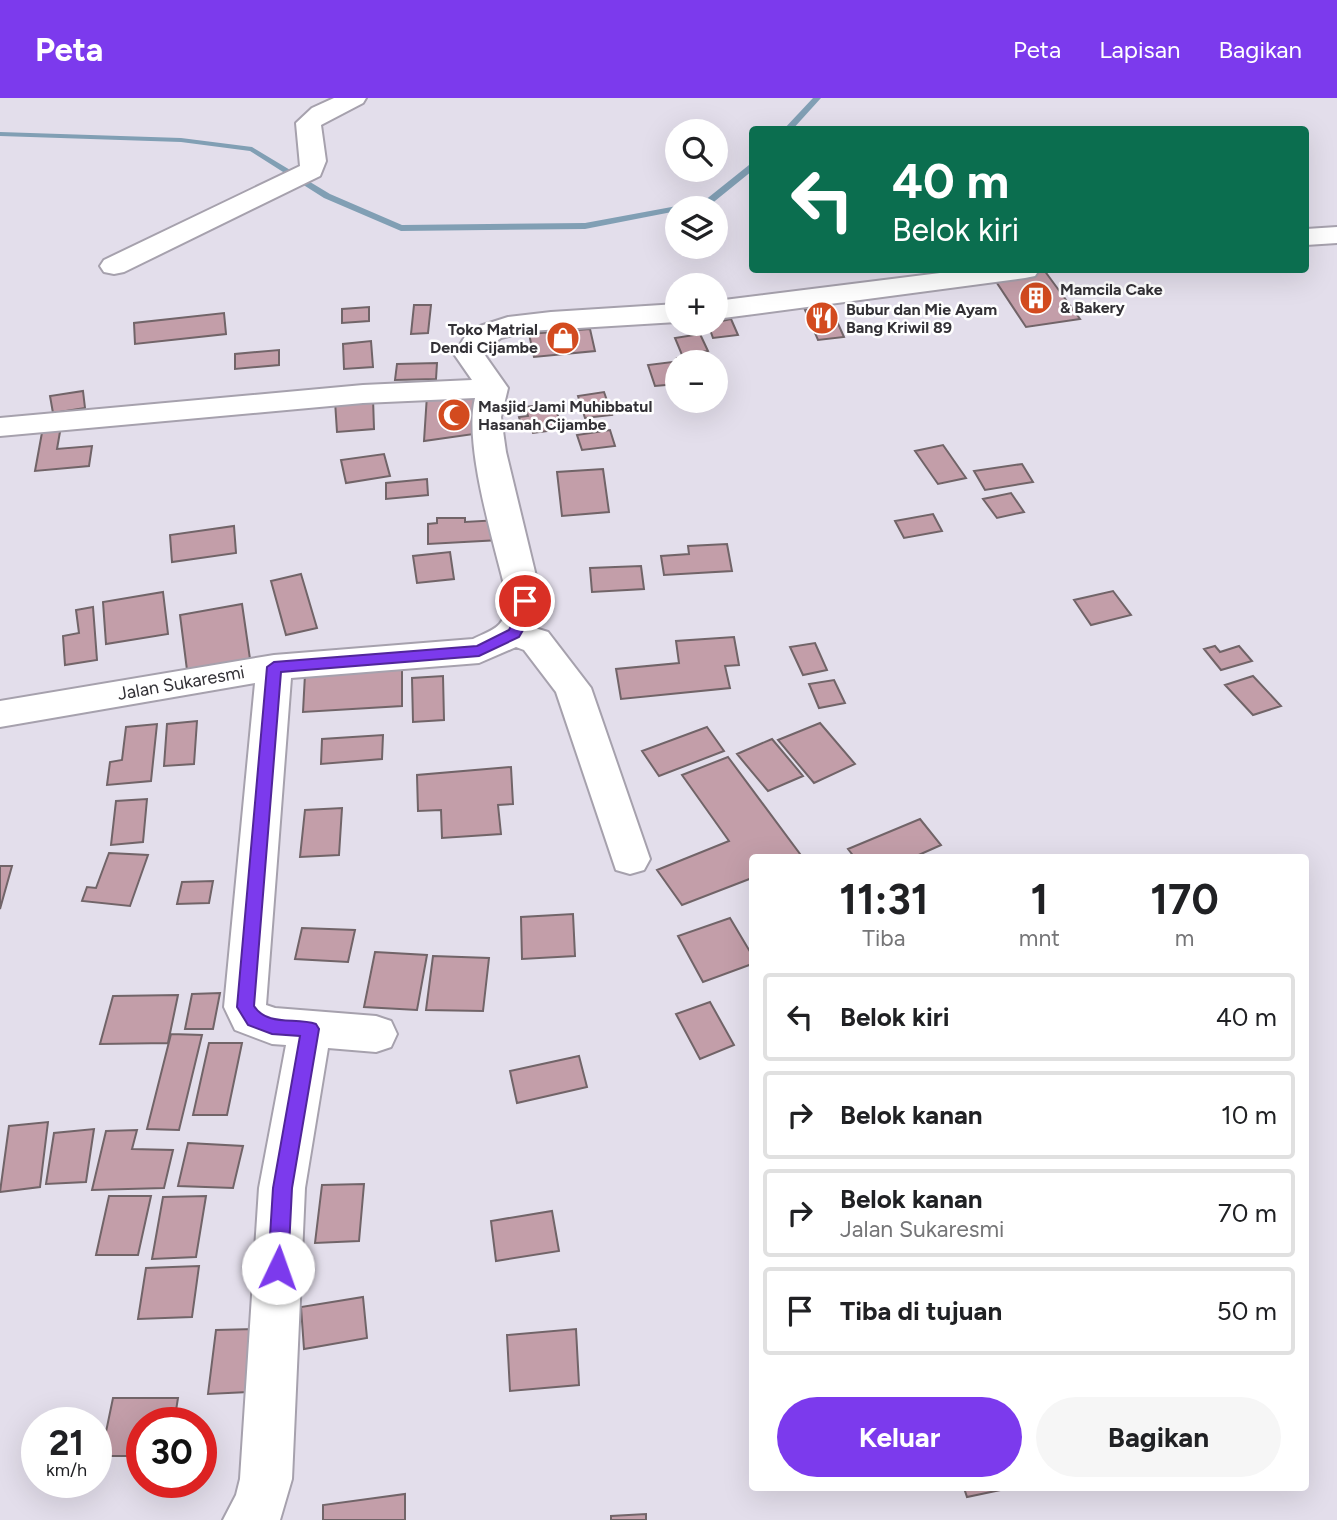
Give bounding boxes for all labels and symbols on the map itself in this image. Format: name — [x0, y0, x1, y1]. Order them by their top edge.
building icon: Mamcila Cake & Bakery — [1017, 279, 1055, 317]
place label: Mamcila Cake & Bakery — [1060, 280, 1163, 317]
restaurant icon: Bubur dan Mie Ayam Bang Kriwil 89 — [803, 299, 841, 337]
place label: Bubur dan Mie Ayam Bang Kriwil 89 — [846, 300, 997, 337]
shop icon: Toko Matrial Dendi Cijambe — [544, 319, 582, 357]
place label: Toko Matrial Dendi Cijambe — [430, 320, 538, 357]
mosque icon: Masjid Jami Muhibbatul Hasanah Cijambe — [435, 396, 473, 434]
place label: Masjid Jami Muhibbatul Hasanah Cijambe — [478, 397, 652, 434]
pin — [495, 571, 555, 631]
street label: Jalan Sukaresmi — [116, 661, 246, 705]
position arrow — [241, 1231, 315, 1305]
speed limit sign: 30 — [126, 1407, 217, 1498]

